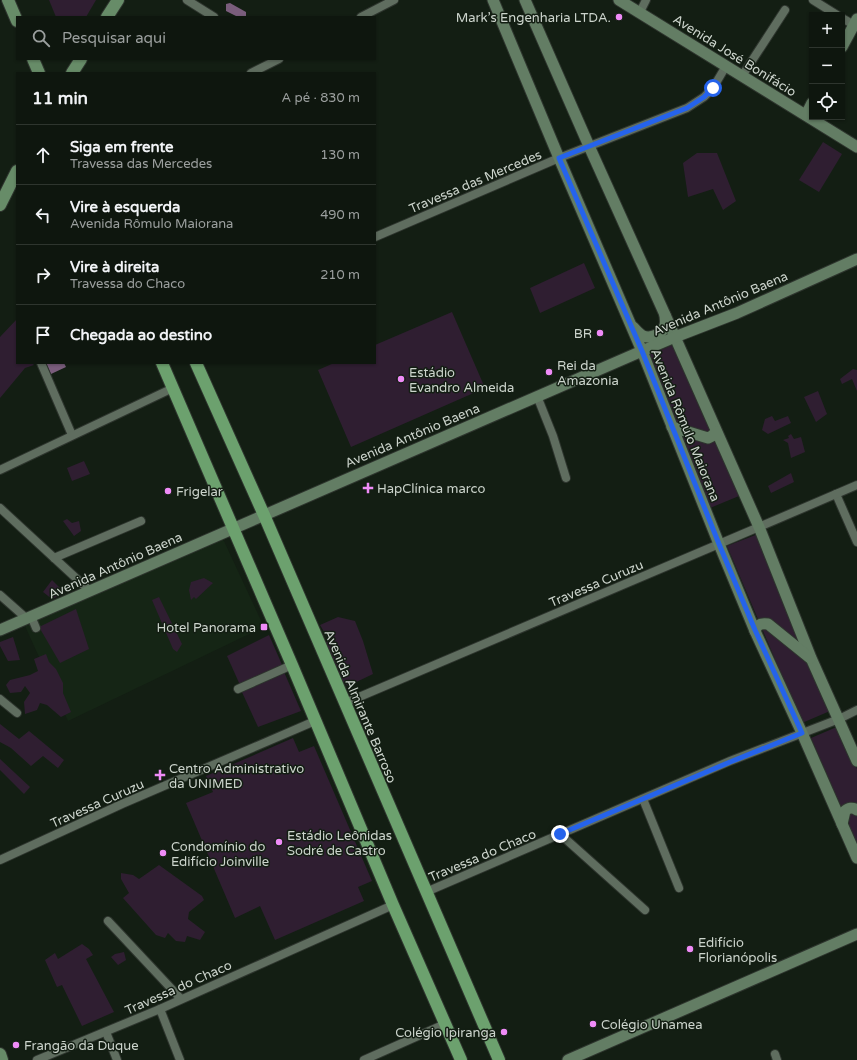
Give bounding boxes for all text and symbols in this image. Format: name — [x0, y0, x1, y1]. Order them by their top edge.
place label: Mark’s Engenharia LTDA. — [456, 10, 611, 26]
street label: Avenida José Bonifácio — [670, 11, 799, 100]
marker: Mark’s Engenharia LTDA. — [614, 12, 624, 22]
map controls — [809, 12, 845, 120]
button: + — [809, 12, 845, 48]
search box — [16, 16, 376, 60]
icon: search — [30, 27, 52, 49]
text: Pesquisar aqui — [62, 29, 166, 47]
button: − — [809, 48, 845, 84]
route start — [704, 79, 722, 97]
button: locate — [809, 84, 845, 120]
text: 11 min — [32, 88, 88, 109]
text: A pé · 830 m — [281, 90, 360, 106]
text: Siga em frente — [70, 138, 174, 156]
icon: ahead — [32, 144, 54, 166]
text: 130 m — [320, 147, 360, 163]
street label: Travessa das Mercedes — [407, 147, 544, 217]
text: Travessa das Mercedes — [70, 156, 212, 172]
text: Vire à esquerda — [70, 198, 180, 216]
icon: left — [32, 204, 54, 226]
text: 490 m — [320, 207, 360, 223]
text: Avenida Rômulo Maiorana — [70, 216, 233, 232]
text: Vire à direita — [70, 258, 159, 276]
icon: right — [32, 264, 54, 286]
text: 210 m — [320, 267, 360, 283]
street label: Avenida Antônio Baena — [651, 268, 790, 340]
text: Travessa do Chaco — [70, 276, 185, 292]
icon: arrive — [32, 324, 54, 346]
text: Chegada ao destino — [70, 326, 212, 344]
place label: BR — [574, 326, 592, 342]
marker: BR — [595, 328, 605, 338]
street label: Avenida Rômulo Maiorana — [647, 347, 723, 504]
place label: Rei da Amazonia — [557, 358, 619, 389]
place label: Estádio Evandro Almeida — [409, 365, 514, 396]
marker: Rei da Amazonia — [544, 367, 554, 377]
marker: Estádio Evandro Almeida — [396, 374, 406, 384]
street label: Avenida Antônio Baena — [343, 400, 482, 472]
place label: HapClínica marco — [377, 481, 485, 497]
marker: HapClínica marco — [362, 482, 374, 494]
place label: Frigelar — [176, 484, 223, 500]
marker: Frigelar — [163, 486, 173, 496]
street label: Avenida Antônio Baena — [46, 529, 185, 603]
street label: Travessa Curuzu — [547, 557, 646, 611]
place label: Hotel Panorama — [157, 620, 256, 636]
marker: Hotel Panorama — [259, 622, 269, 632]
street label: Avenida Almirante Barroso — [320, 627, 400, 786]
place label: Centro Administrativo da UNIMED — [169, 761, 304, 792]
marker: Centro Administrativo da UNIMED — [154, 769, 166, 781]
street label: Travessa Curuzu — [48, 776, 147, 832]
route end — [551, 825, 569, 843]
street label: Travessa do Chaco — [426, 826, 539, 886]
place label: Estádio Leônidas Sodré de Castro — [287, 828, 392, 859]
marker: Estádio Leônidas Sodré de Castro — [274, 837, 284, 847]
place label: Condomínio do Edifício Joinville — [171, 839, 269, 870]
marker: Condomínio do Edifício Joinville — [158, 848, 168, 858]
place label: Edifício Florianópolis — [698, 935, 777, 966]
marker: Edifício Florianópolis — [685, 944, 695, 954]
street label: Travessa do Chaco — [123, 957, 234, 1019]
place label: Colégio Unamea — [601, 1017, 703, 1033]
marker: Colégio Unamea — [588, 1019, 598, 1029]
place label: Colégio Ipiranga — [395, 1025, 496, 1041]
marker: Colégio Ipiranga — [499, 1027, 509, 1037]
place label: Frangão da Duque — [24, 1038, 139, 1054]
marker: Frangão da Duque — [11, 1040, 21, 1050]

